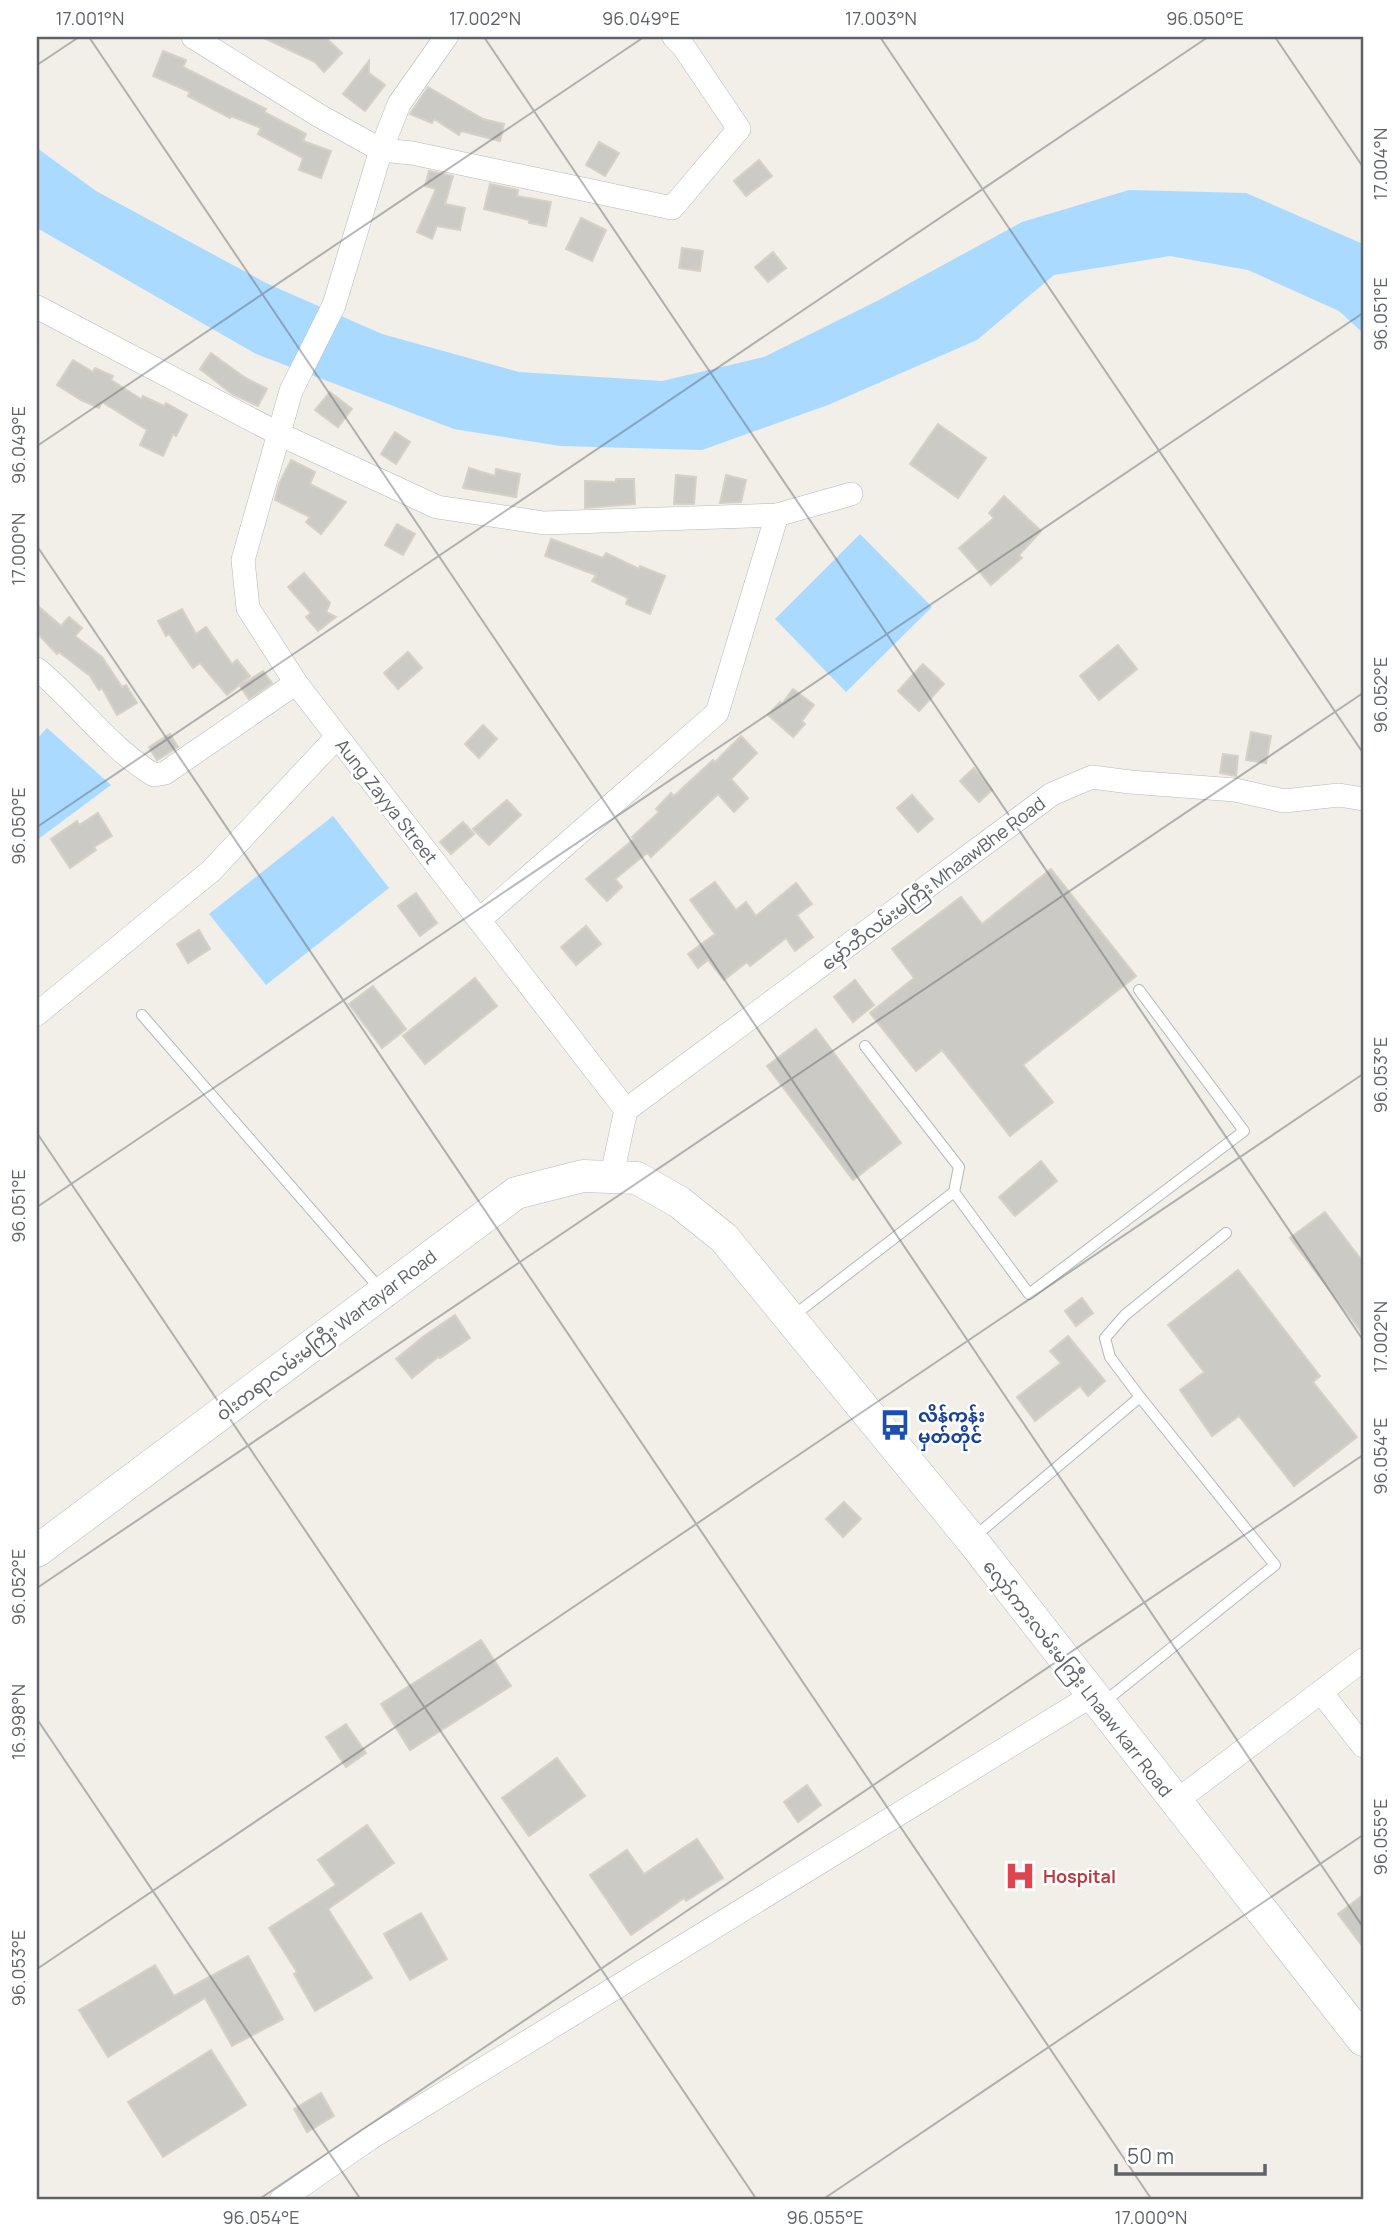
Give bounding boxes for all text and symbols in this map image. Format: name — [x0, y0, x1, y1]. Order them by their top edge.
text: 17.001°N — [56, 6, 124, 30]
text: 17.002°N — [449, 6, 521, 30]
text: 96.049°E — [602, 6, 680, 30]
text: 17.003°N — [845, 6, 917, 30]
text: 96.050°E — [1166, 6, 1244, 30]
text: 17.004°N — [1368, 128, 1392, 200]
text: 96.051°E — [1368, 277, 1392, 351]
text: 96.049°E — [6, 406, 30, 484]
text: 17.000°N — [6, 513, 30, 585]
text: 96.052°E — [1368, 657, 1392, 733]
street label: Aung Zayya Street — [331, 733, 443, 869]
text: 96.050°E — [6, 787, 30, 865]
street label: မှော်ဘီလမ်းမကြီး MhaawBhe Road — [816, 790, 1052, 978]
text: 96.053°E — [1368, 1037, 1392, 1113]
text: 96.051°E — [6, 1169, 30, 1243]
street label: ဝါးတရာလမ်းမကြီး Wartayar Road — [210, 1243, 443, 1429]
text: 17.002°N — [1368, 1301, 1392, 1373]
place label: လိန်ကုန်း မှတ်တိုင် — [918, 1403, 985, 1451]
bus stop icon: လိန်ကုန်း မှတ်တိုင် — [878, 1408, 912, 1442]
text: 96.054°E — [1368, 1417, 1392, 1495]
text: 96.052°E — [6, 1549, 30, 1625]
street label: လှော်ကားလမ်းမကြီး Lhaaw karr Road — [975, 1554, 1179, 1804]
text: 16.998°N — [6, 1684, 30, 1760]
text: 96.055°E — [1368, 1798, 1392, 1876]
hospital icon: Hospital — [1003, 1859, 1037, 1893]
place label: Hospital — [1043, 1864, 1116, 1888]
text: 96.053°E — [6, 1930, 30, 2006]
scale bar — [1116, 2132, 1265, 2176]
text: 50 m — [1127, 2142, 1174, 2170]
text: 96.054°E — [222, 2205, 300, 2229]
text: 96.055°E — [786, 2205, 864, 2229]
text: 17.000°N — [1115, 2205, 1187, 2229]

